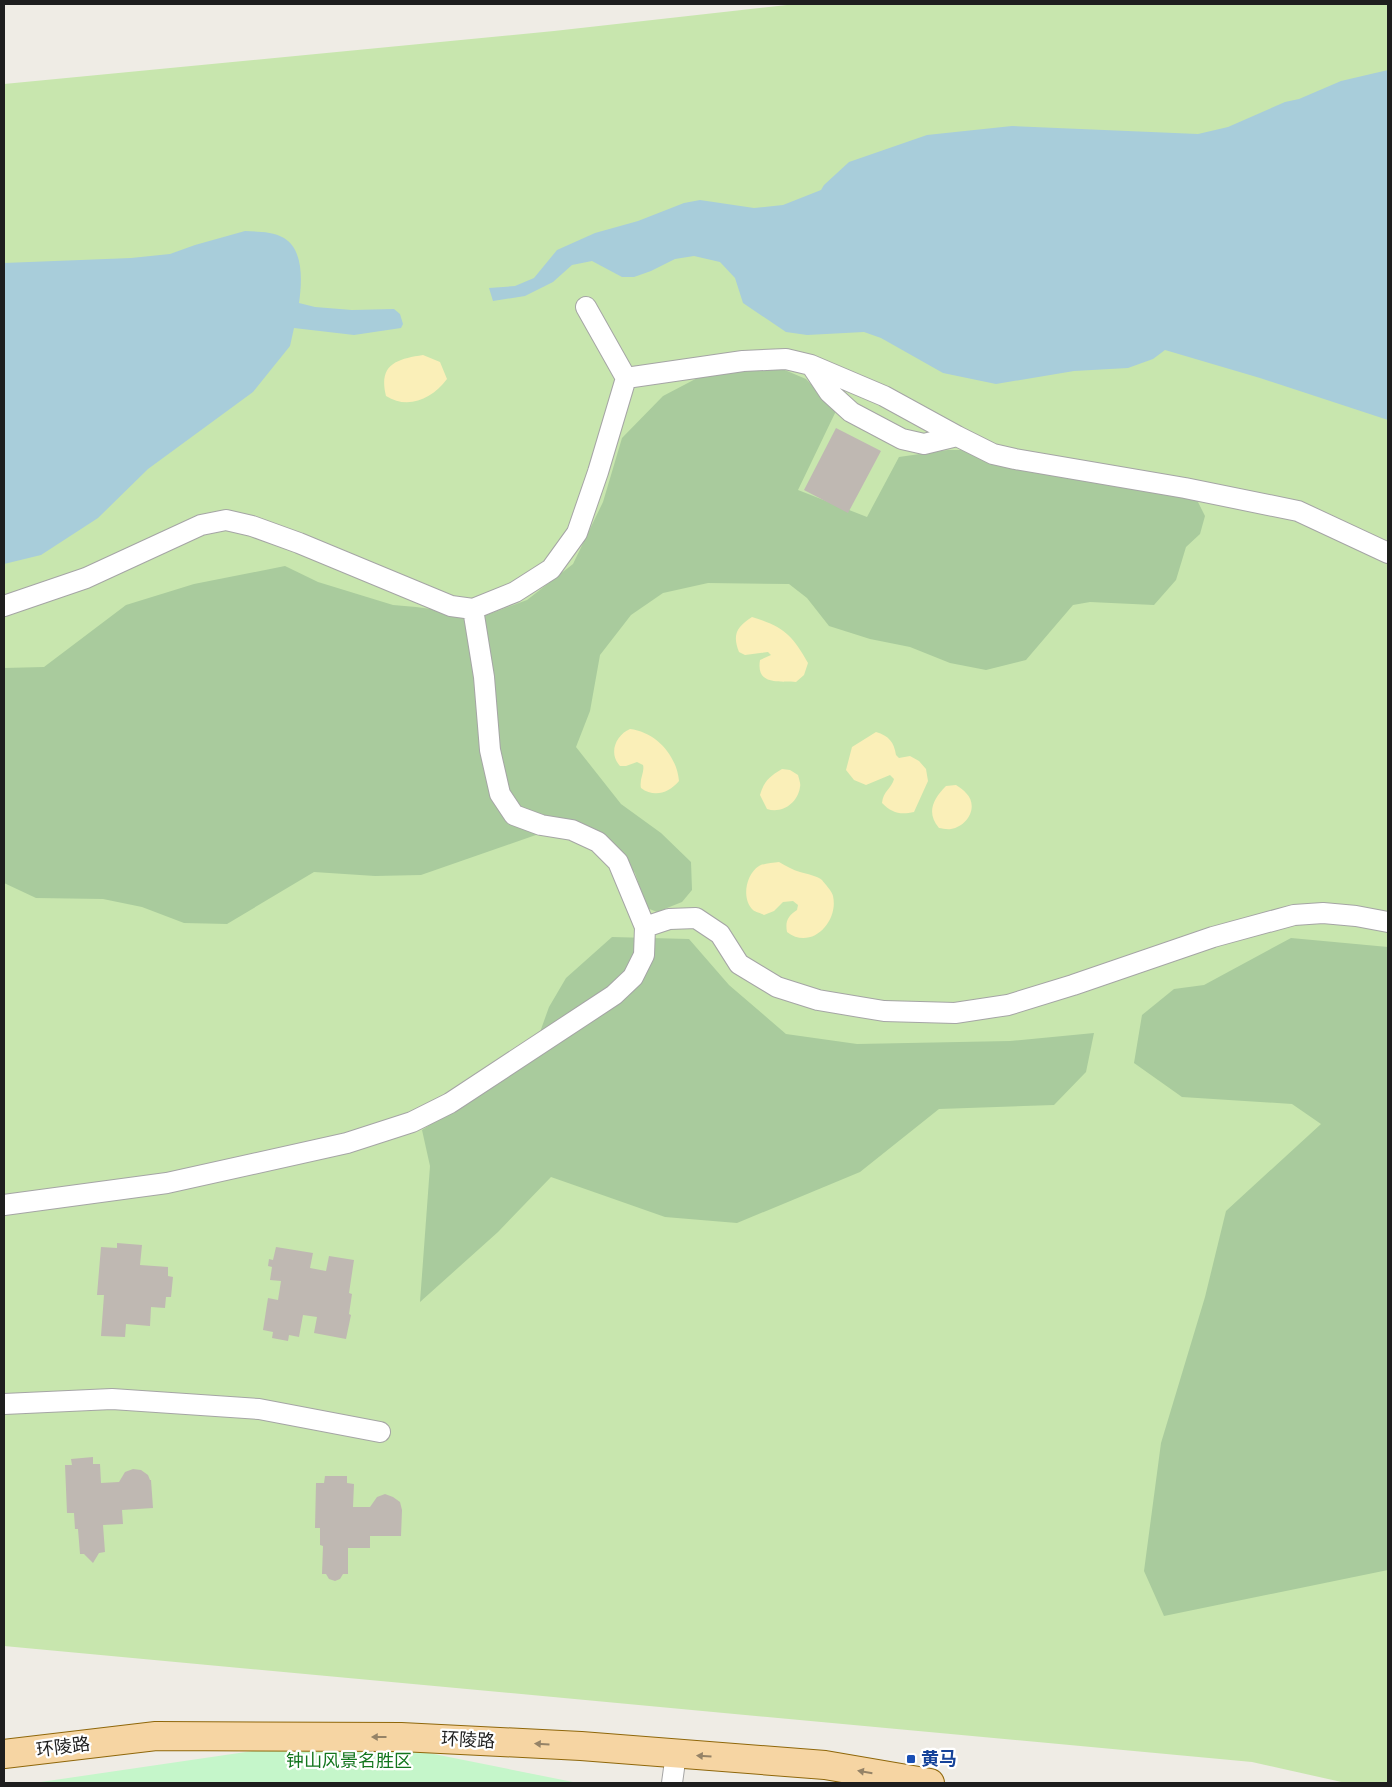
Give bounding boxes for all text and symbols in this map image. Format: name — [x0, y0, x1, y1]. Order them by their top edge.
street label: 环陵路 — [441, 1728, 496, 1751]
street label: 环陵路 — [35, 1733, 91, 1760]
one-way arrow — [371, 1733, 387, 1741]
one-way arrow — [533, 1740, 549, 1748]
place label: 黄马 — [921, 1748, 957, 1769]
park label: 钟山风景名胜区 — [286, 1750, 412, 1771]
one-way arrow — [695, 1751, 711, 1759]
marker: 黄马 — [905, 1753, 917, 1765]
one-way arrow — [857, 1768, 873, 1776]

